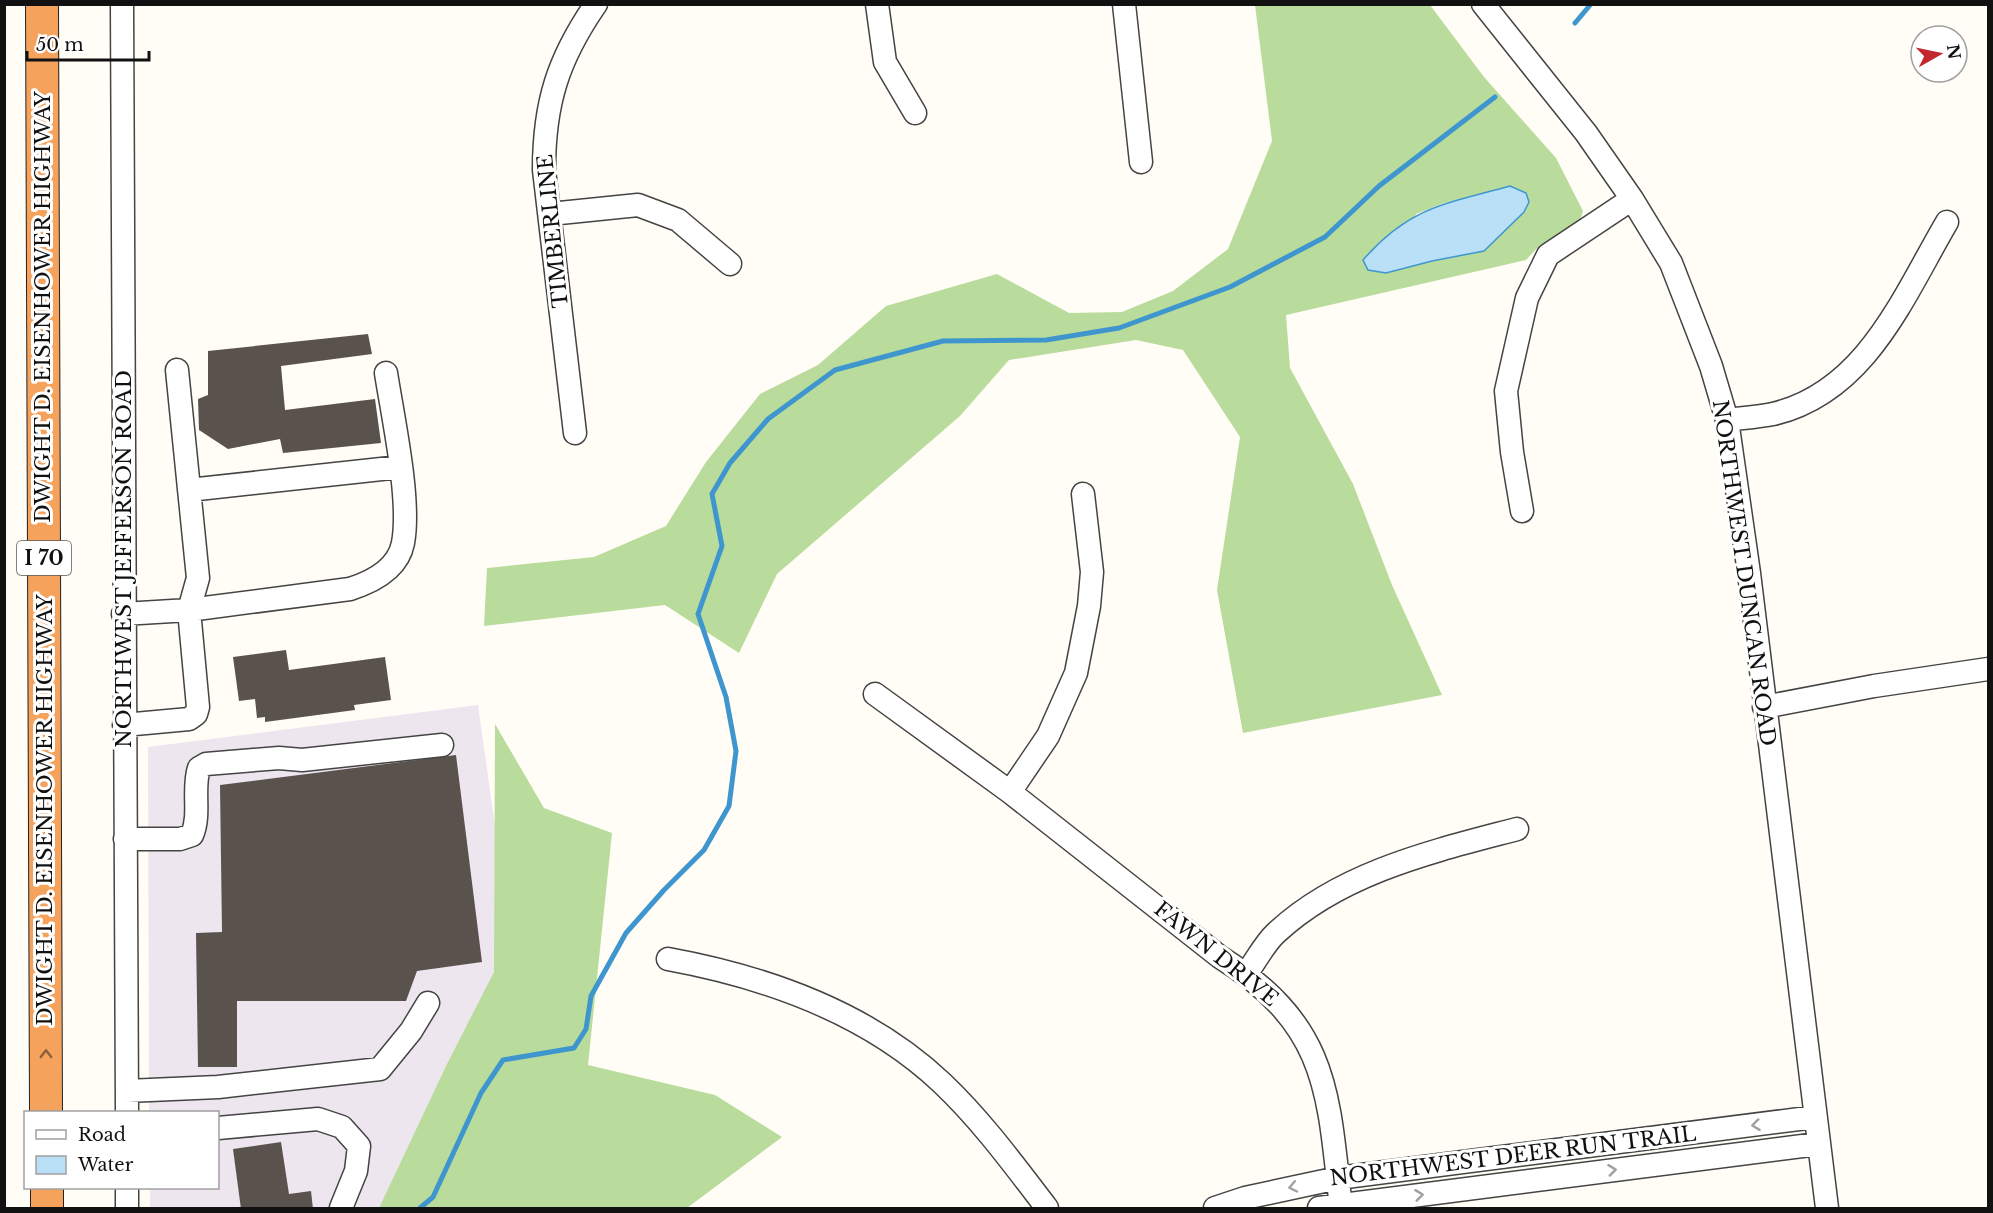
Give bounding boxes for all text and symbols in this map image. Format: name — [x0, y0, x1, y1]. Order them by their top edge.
scale bar — [27, 24, 148, 62]
north arrow — [1909, 24, 1969, 84]
text: 50 m — [36, 34, 84, 56]
text: N — [1943, 43, 1965, 61]
street label: DWIGHT D. EISENHOWER HIGHWAY — [30, 91, 56, 523]
street label: TIMBERLINE — [532, 153, 574, 309]
street label: NORTHWEST JEFFERSON ROAD — [111, 370, 137, 748]
street label: NORTHWEST DUNCAN ROAD — [1707, 398, 1781, 748]
road number: I 70 — [17, 541, 71, 575]
street label: DWIGHT D. EISENHOWER HIGHWAY — [32, 594, 58, 1026]
street label: FAWN DRIVE — [1149, 896, 1283, 1012]
one-way arrow — [40, 1050, 52, 1059]
legend — [24, 1111, 219, 1189]
one-way arrow — [1752, 1118, 1761, 1130]
street label: NORTHWEST DEER RUN TRAIL — [1328, 1121, 1698, 1191]
text: Road — [78, 1124, 126, 1146]
text: Water — [77, 1154, 134, 1176]
one-way arrow — [1608, 1165, 1617, 1177]
one-way arrow — [1288, 1180, 1298, 1193]
one-way arrow — [1414, 1189, 1423, 1202]

